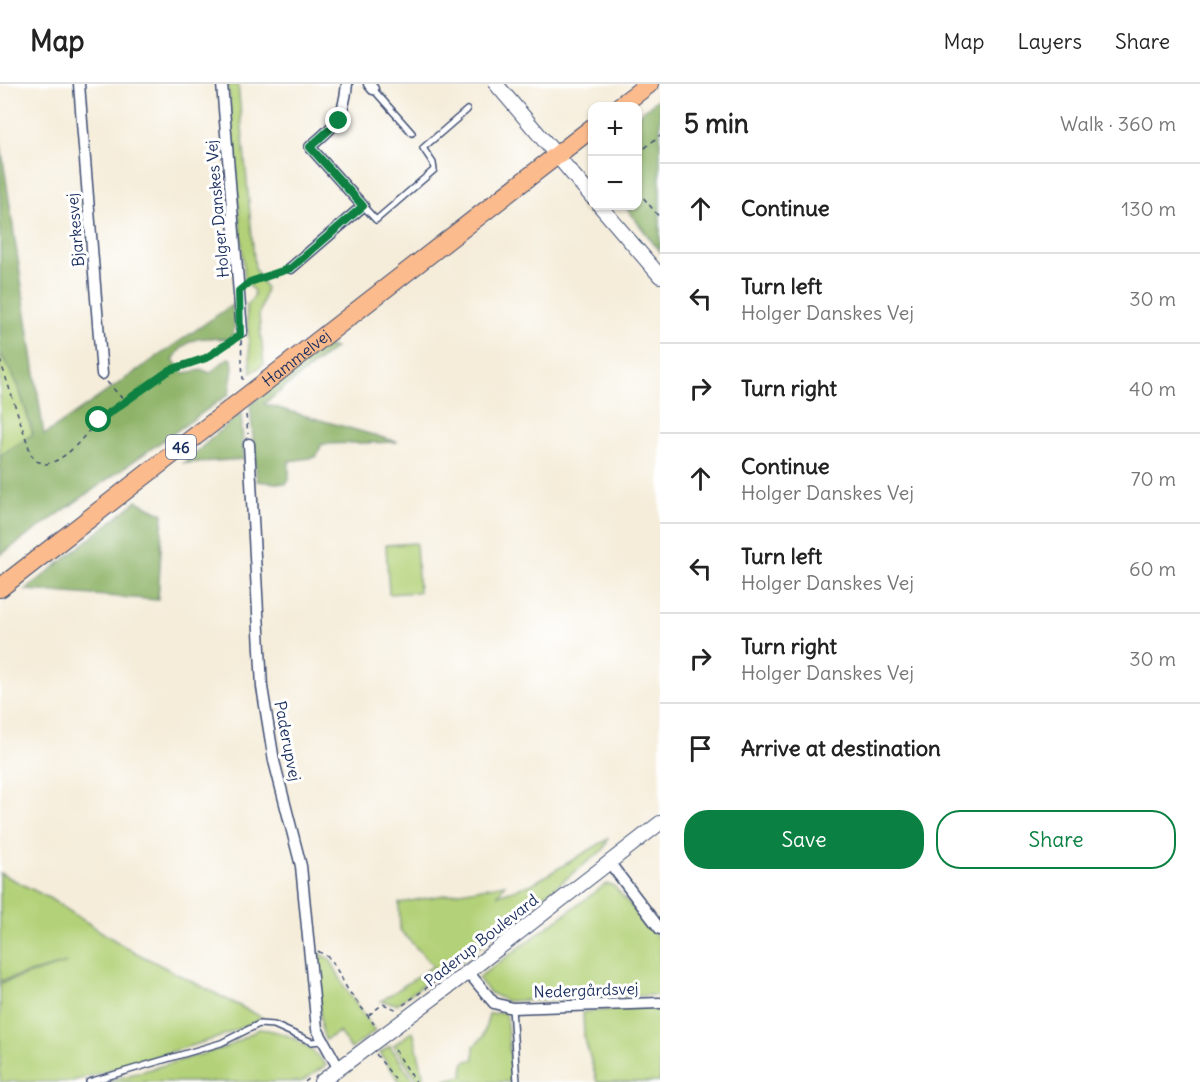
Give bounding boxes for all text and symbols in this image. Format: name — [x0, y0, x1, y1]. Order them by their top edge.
text: Map — [30, 23, 84, 59]
text: Map — [944, 28, 984, 55]
text: Layers — [1017, 28, 1082, 55]
text: Share — [1115, 28, 1170, 55]
map controls — [588, 102, 642, 210]
button: + — [588, 102, 642, 156]
route end — [325, 107, 351, 133]
text: 5 min — [684, 107, 749, 140]
text: Walk · 360 m — [1060, 111, 1176, 136]
street label: Holger Danskes Vej — [201, 139, 233, 279]
button: − — [588, 156, 642, 210]
street label: Bjarkesvej — [62, 192, 88, 268]
icon: ahead — [684, 192, 717, 225]
text: Continue — [741, 194, 830, 222]
text: 130 m — [1121, 196, 1176, 221]
text: Turn left — [741, 272, 822, 300]
icon: left — [684, 282, 717, 315]
text: 30 m — [1129, 286, 1176, 311]
text: Holger Danskes Vej — [741, 300, 914, 325]
street label: Hammelvej — [258, 325, 334, 391]
icon: right — [684, 372, 717, 405]
text: Turn right — [741, 374, 837, 402]
text: 40 m — [1129, 376, 1176, 401]
route start — [85, 406, 111, 432]
road number: 46 — [166, 435, 196, 459]
text: Continue — [741, 452, 830, 480]
icon: ahead — [684, 462, 717, 495]
text: 70 m — [1131, 466, 1176, 491]
text: Holger Danskes Vej — [741, 480, 914, 505]
text: Turn left — [741, 542, 822, 570]
icon: left — [684, 552, 717, 585]
text: 60 m — [1129, 556, 1176, 581]
text: Holger Danskes Vej — [741, 570, 914, 595]
text: Turn right — [741, 632, 837, 660]
icon: right — [684, 642, 717, 675]
text: 30 m — [1129, 646, 1176, 671]
text: Holger Danskes Vej — [741, 660, 914, 685]
street label: Paderupvej — [270, 699, 306, 783]
icon: arrive — [684, 732, 717, 765]
text: Arrive at destination — [741, 734, 941, 762]
button: Save — [684, 810, 924, 869]
button: Share — [936, 810, 1176, 869]
street label: Paderup Boulevard — [420, 889, 542, 991]
street label: Nedergårdsvej — [533, 978, 639, 1002]

